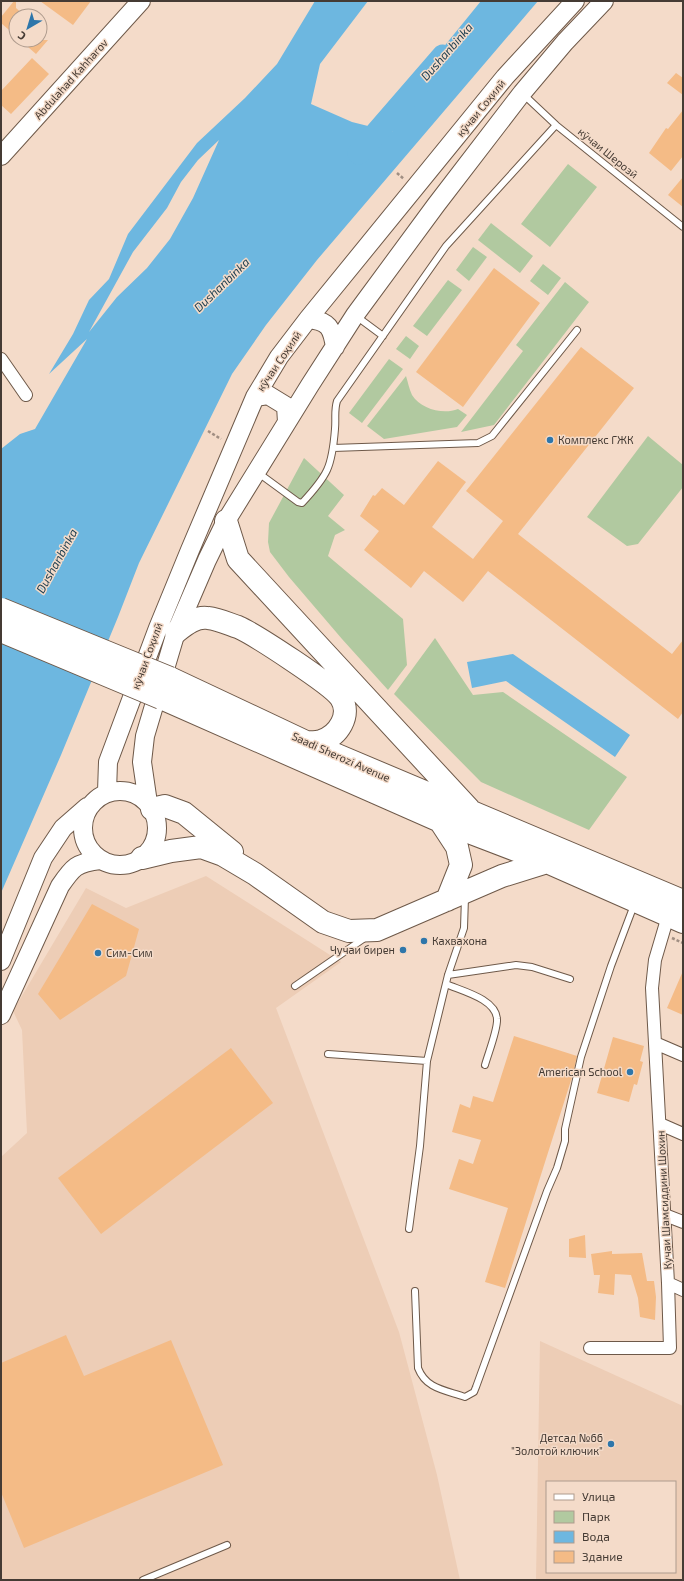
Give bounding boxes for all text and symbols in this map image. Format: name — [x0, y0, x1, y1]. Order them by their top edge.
north arrow — [8, 8, 48, 48]
water label: Dushanbinka — [418, 20, 475, 83]
text: С — [15, 29, 28, 43]
street label: Abdulahad Kahharov — [31, 36, 110, 122]
street label: кӯчаи Соҳилӣ — [454, 76, 508, 140]
street label: кӯчаи Шерозӣ — [575, 124, 641, 182]
water label: Dushanbinka — [191, 254, 252, 314]
street label: кӯчаи Соҳилӣ — [254, 328, 304, 394]
place label: Комплекс ГЖК — [558, 433, 634, 446]
marker: Комплекс ГЖК — [545, 435, 555, 445]
water label: Dushanbinka — [33, 526, 80, 595]
street label: кӯчаи Соҳилӣ — [128, 621, 166, 691]
street label: Saadi Sherozi Avenue — [290, 729, 392, 784]
place label: Кахвахона — [432, 934, 487, 947]
marker: Кахвахона — [419, 936, 429, 946]
place label: Чучаи бирен — [330, 943, 395, 957]
marker: Чучаи бирен — [398, 945, 408, 955]
place label: Сим-Сим — [106, 946, 153, 959]
marker: Сим-Сим — [93, 948, 103, 958]
place label: American School — [539, 1065, 623, 1078]
marker: American School — [625, 1067, 635, 1077]
street label: Кучаи Шамсиддини Шохин — [653, 1130, 675, 1270]
place label: Детсад №66 "Золотой ключик" — [511, 1431, 603, 1457]
marker: Детсад №66 "Золотой ключик" — [606, 1439, 616, 1449]
legend — [546, 1481, 676, 1573]
text: Улица — [582, 1489, 615, 1503]
text: Парк — [582, 1509, 611, 1523]
text: Вода — [582, 1529, 610, 1543]
text: Здание — [582, 1549, 623, 1563]

